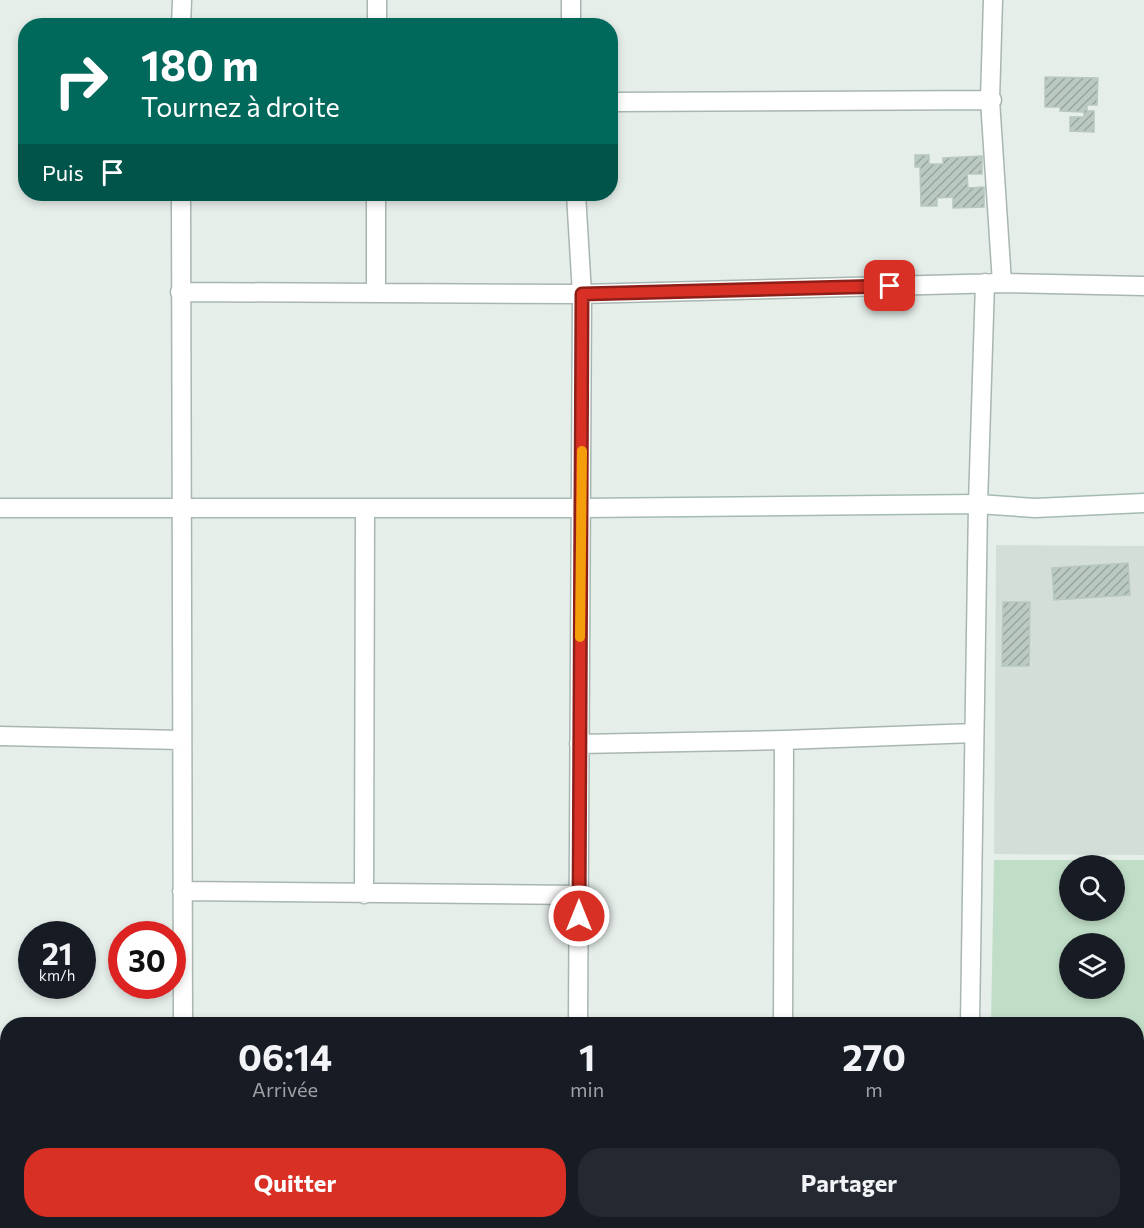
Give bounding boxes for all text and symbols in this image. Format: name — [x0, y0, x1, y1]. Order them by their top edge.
text: 180 m — [141, 38, 259, 90]
icon: right — [42, 42, 120, 120]
text: Tournez à droite — [141, 90, 340, 123]
icon: arrive — [96, 156, 129, 189]
text: Puis — [42, 159, 84, 186]
pin — [864, 260, 915, 311]
icon: arrive — [873, 269, 906, 302]
map controls — [1059, 855, 1125, 999]
button: search — [1059, 855, 1125, 921]
position arrow — [547, 884, 611, 948]
speed limit sign: 30 — [108, 921, 186, 999]
button: layers — [1059, 933, 1125, 999]
text: 21 — [42, 934, 72, 971]
text: km/h — [39, 966, 75, 984]
text: 06:14 — [238, 1034, 332, 1078]
text: 1 — [579, 1034, 595, 1078]
text: 270 — [842, 1034, 906, 1078]
text: Arrivée — [252, 1077, 318, 1101]
text: min — [570, 1077, 604, 1101]
text: m — [865, 1077, 883, 1101]
button: Quitter — [24, 1148, 566, 1217]
button: Partager — [578, 1148, 1120, 1217]

